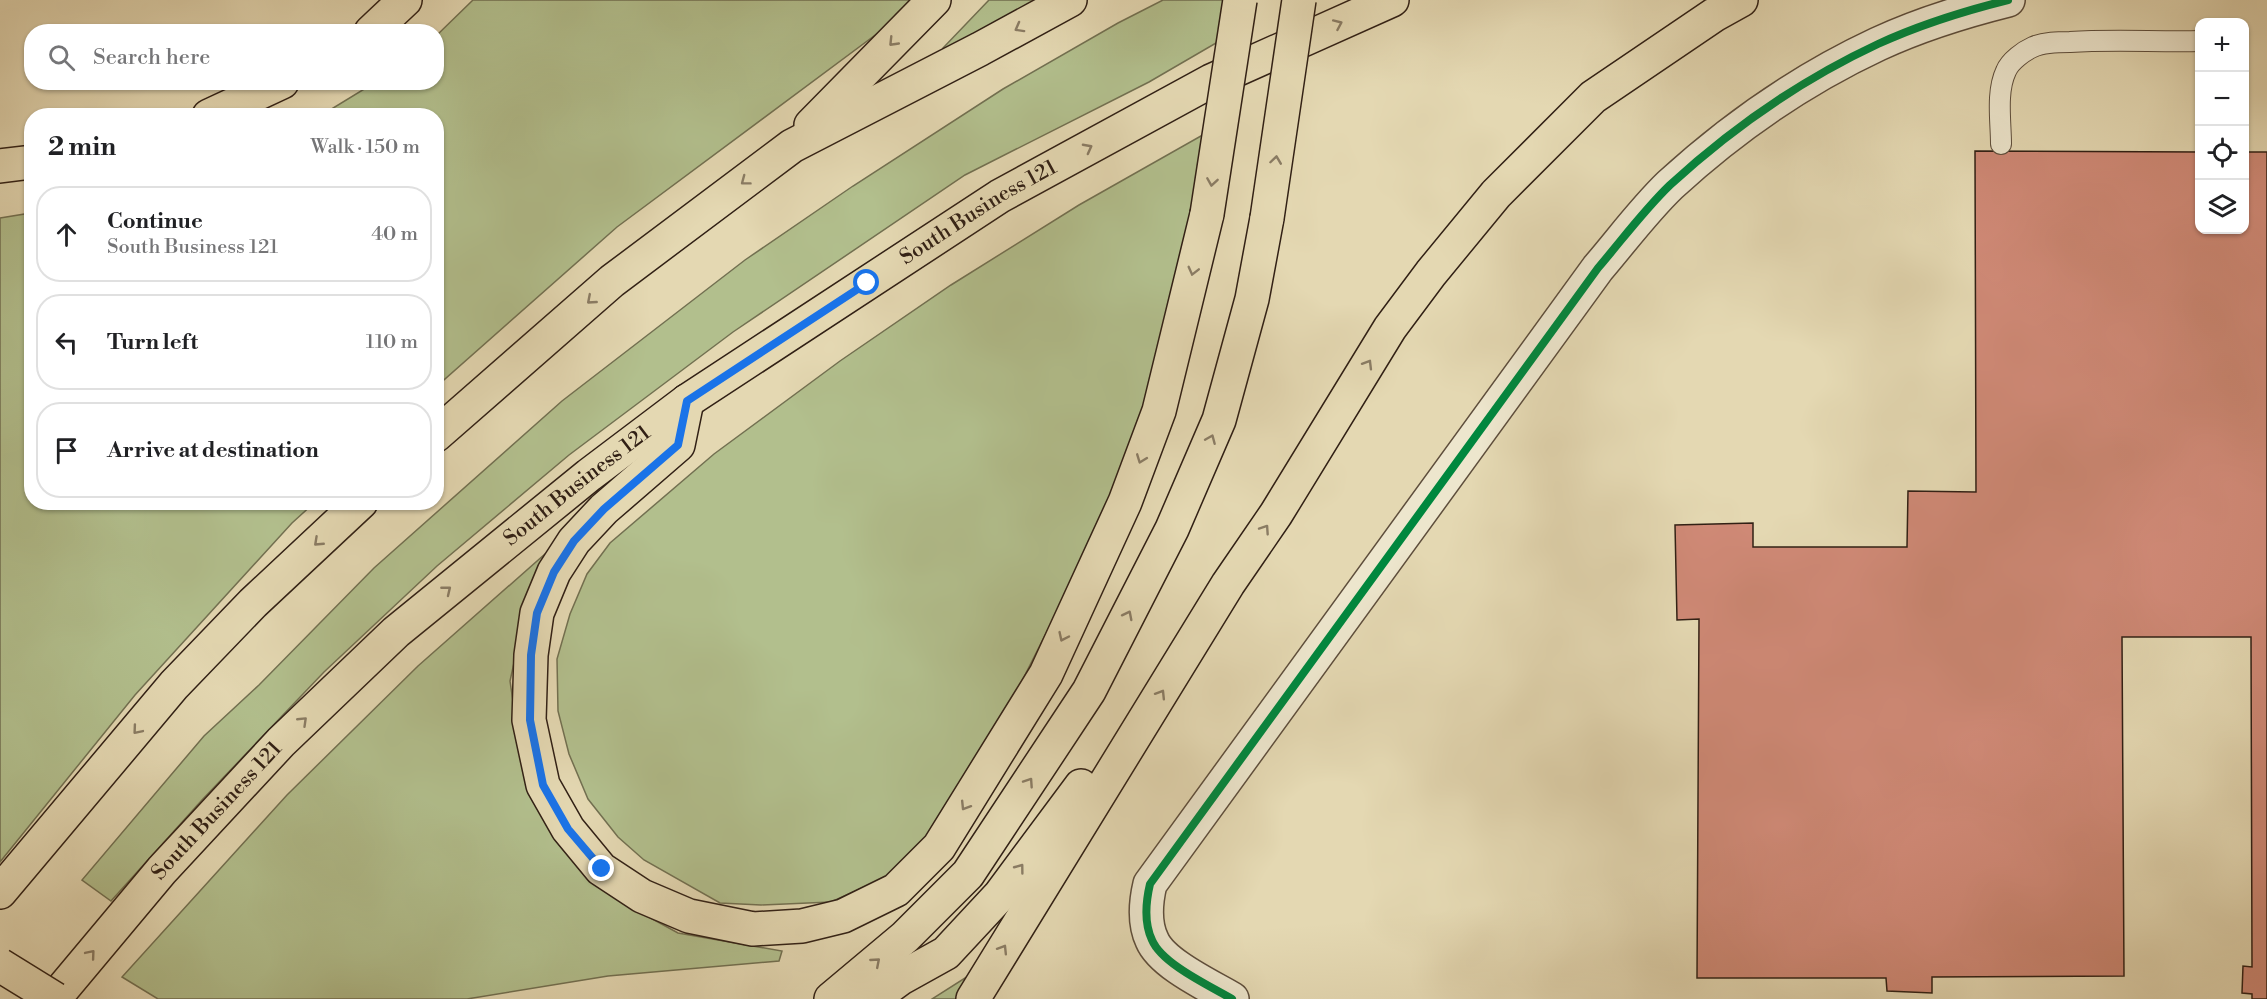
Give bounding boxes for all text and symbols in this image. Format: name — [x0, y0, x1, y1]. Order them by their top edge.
map controls — [2195, 18, 2249, 234]
button: + — [2195, 18, 2249, 72]
one-way arrow — [1332, 20, 1343, 32]
one-way arrow — [1014, 21, 1025, 32]
search box — [24, 24, 444, 90]
one-way arrow — [889, 35, 900, 45]
icon: search — [45, 41, 78, 74]
text: Search here — [93, 44, 210, 71]
button: − — [2195, 72, 2249, 126]
button: locate — [2195, 126, 2249, 180]
text: 2 min — [48, 131, 116, 163]
text: Walk · 150 m — [311, 135, 420, 160]
one-way arrow — [1082, 144, 1093, 155]
street label: South Business 121 — [895, 154, 1062, 271]
one-way arrow — [1269, 155, 1281, 164]
one-way arrow — [740, 174, 751, 185]
one-way arrow — [1207, 178, 1219, 187]
button: layers — [2195, 180, 2249, 234]
text: Continue — [107, 208, 203, 235]
icon: ahead — [50, 218, 83, 251]
text: 40 m — [371, 222, 418, 247]
text: South Business 121 — [107, 235, 278, 260]
one-way arrow — [1188, 266, 1201, 276]
route start — [853, 269, 879, 295]
one-way arrow — [587, 293, 597, 304]
icon: left — [50, 326, 83, 359]
text: Turn left — [107, 329, 198, 356]
text: 110 m — [366, 330, 418, 355]
one-way arrow — [1360, 359, 1371, 370]
street label: South Business 121 — [499, 420, 656, 552]
icon: arrive — [50, 434, 83, 467]
one-way arrow — [1204, 434, 1216, 445]
text: Arrive at destination — [107, 437, 319, 464]
one-way arrow — [1136, 453, 1148, 464]
one-way arrow — [1258, 525, 1269, 536]
one-way arrow — [314, 535, 325, 546]
one-way arrow — [441, 586, 452, 597]
one-way arrow — [1121, 611, 1132, 621]
one-way arrow — [1058, 631, 1070, 642]
one-way arrow — [1153, 690, 1165, 700]
one-way arrow — [296, 717, 307, 728]
one-way arrow — [133, 723, 144, 734]
street label: South Business 121 — [146, 736, 288, 885]
one-way arrow — [1021, 778, 1032, 789]
one-way arrow — [961, 800, 973, 810]
route end — [588, 855, 614, 881]
one-way arrow — [1013, 863, 1024, 874]
one-way arrow — [996, 945, 1008, 955]
one-way arrow — [84, 950, 95, 961]
one-way arrow — [869, 958, 880, 969]

